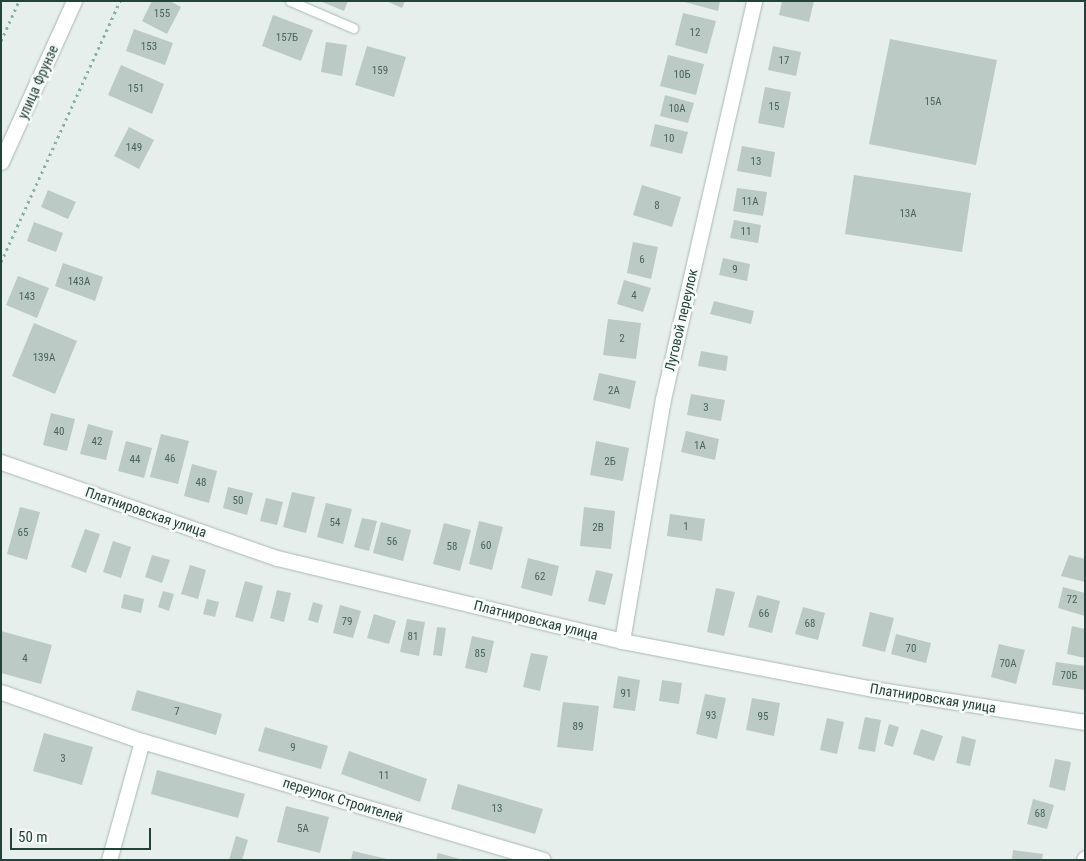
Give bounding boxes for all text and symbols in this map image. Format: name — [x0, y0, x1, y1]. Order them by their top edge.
house number: 155 — [154, 7, 170, 21]
house number: 12 — [690, 26, 700, 40]
house number: 157Б — [276, 31, 298, 45]
house number: 153 — [141, 40, 157, 54]
street label: улица Фрунзе — [14, 42, 62, 122]
house number: 17 — [779, 54, 789, 68]
house number: 159 — [372, 64, 388, 78]
house number: 10Б — [674, 68, 690, 82]
house number: 151 — [128, 82, 144, 96]
house number: 15А — [924, 95, 942, 109]
house number: 15 — [769, 100, 779, 114]
house number: 10А — [668, 102, 686, 116]
house number: 10 — [664, 132, 674, 146]
house number: 149 — [126, 141, 142, 155]
house number: 13 — [751, 155, 761, 169]
house number: 11А — [741, 195, 759, 209]
house number: 8 — [654, 199, 660, 213]
house number: 13А — [899, 207, 917, 221]
house number: 11 — [741, 225, 751, 239]
house number: 6 — [639, 253, 645, 267]
house number: 9 — [732, 263, 738, 277]
street label: Луговой переулок — [661, 267, 701, 373]
house number: 143А — [68, 275, 90, 289]
house number: 4 — [631, 289, 637, 303]
house number: 143 — [19, 290, 35, 304]
house number: 2 — [619, 332, 625, 346]
house number: 139А — [33, 351, 55, 365]
house number: 2А — [608, 384, 620, 398]
house number: 3 — [703, 401, 709, 415]
house number: 40 — [54, 425, 64, 439]
house number: 42 — [92, 435, 102, 449]
house number: 1А — [694, 439, 706, 453]
house number: 46 — [165, 452, 175, 466]
house number: 44 — [130, 453, 140, 467]
house number: 2Б — [604, 455, 616, 469]
house number: 48 — [196, 476, 206, 490]
street label: Платнировская улица — [83, 483, 209, 541]
house number: 50 — [233, 494, 243, 508]
house number: 54 — [330, 516, 340, 530]
house number: 1 — [683, 520, 689, 534]
house number: 2В — [592, 521, 604, 535]
house number: 65 — [18, 526, 28, 540]
house number: 56 — [387, 535, 397, 549]
house number: 60 — [481, 539, 491, 553]
house number: 58 — [447, 540, 457, 554]
house number: 62 — [535, 570, 545, 584]
house number: 72 — [1067, 593, 1077, 607]
street label: Платнировская улица — [472, 596, 600, 644]
house number: 66 — [759, 607, 769, 621]
house number: 79 — [342, 615, 352, 629]
house number: 68 — [805, 617, 815, 631]
house number: 81 — [408, 630, 418, 644]
house number: 70 — [906, 642, 916, 656]
house number: 85 — [475, 647, 485, 661]
house number: 4 — [22, 652, 28, 666]
house number: 70А — [999, 657, 1017, 671]
house number: 70Б — [1061, 669, 1077, 683]
street label: Платнировская улица — [869, 680, 997, 716]
house number: 91 — [621, 687, 631, 701]
house number: 7 — [174, 705, 180, 719]
house number: 93 — [706, 709, 716, 723]
house number: 95 — [758, 710, 768, 724]
house number: 89 — [573, 720, 583, 734]
house number: 9 — [290, 741, 296, 755]
house number: 3 — [60, 752, 66, 766]
house number: 11 — [379, 769, 389, 783]
street label: переулок Строителей — [281, 774, 405, 826]
house number: 13 — [492, 802, 502, 816]
house number: 68 — [1035, 807, 1045, 821]
scale bar — [12, 818, 154, 850]
house number: 5А — [297, 822, 309, 836]
text: 50 m — [18, 828, 48, 846]

